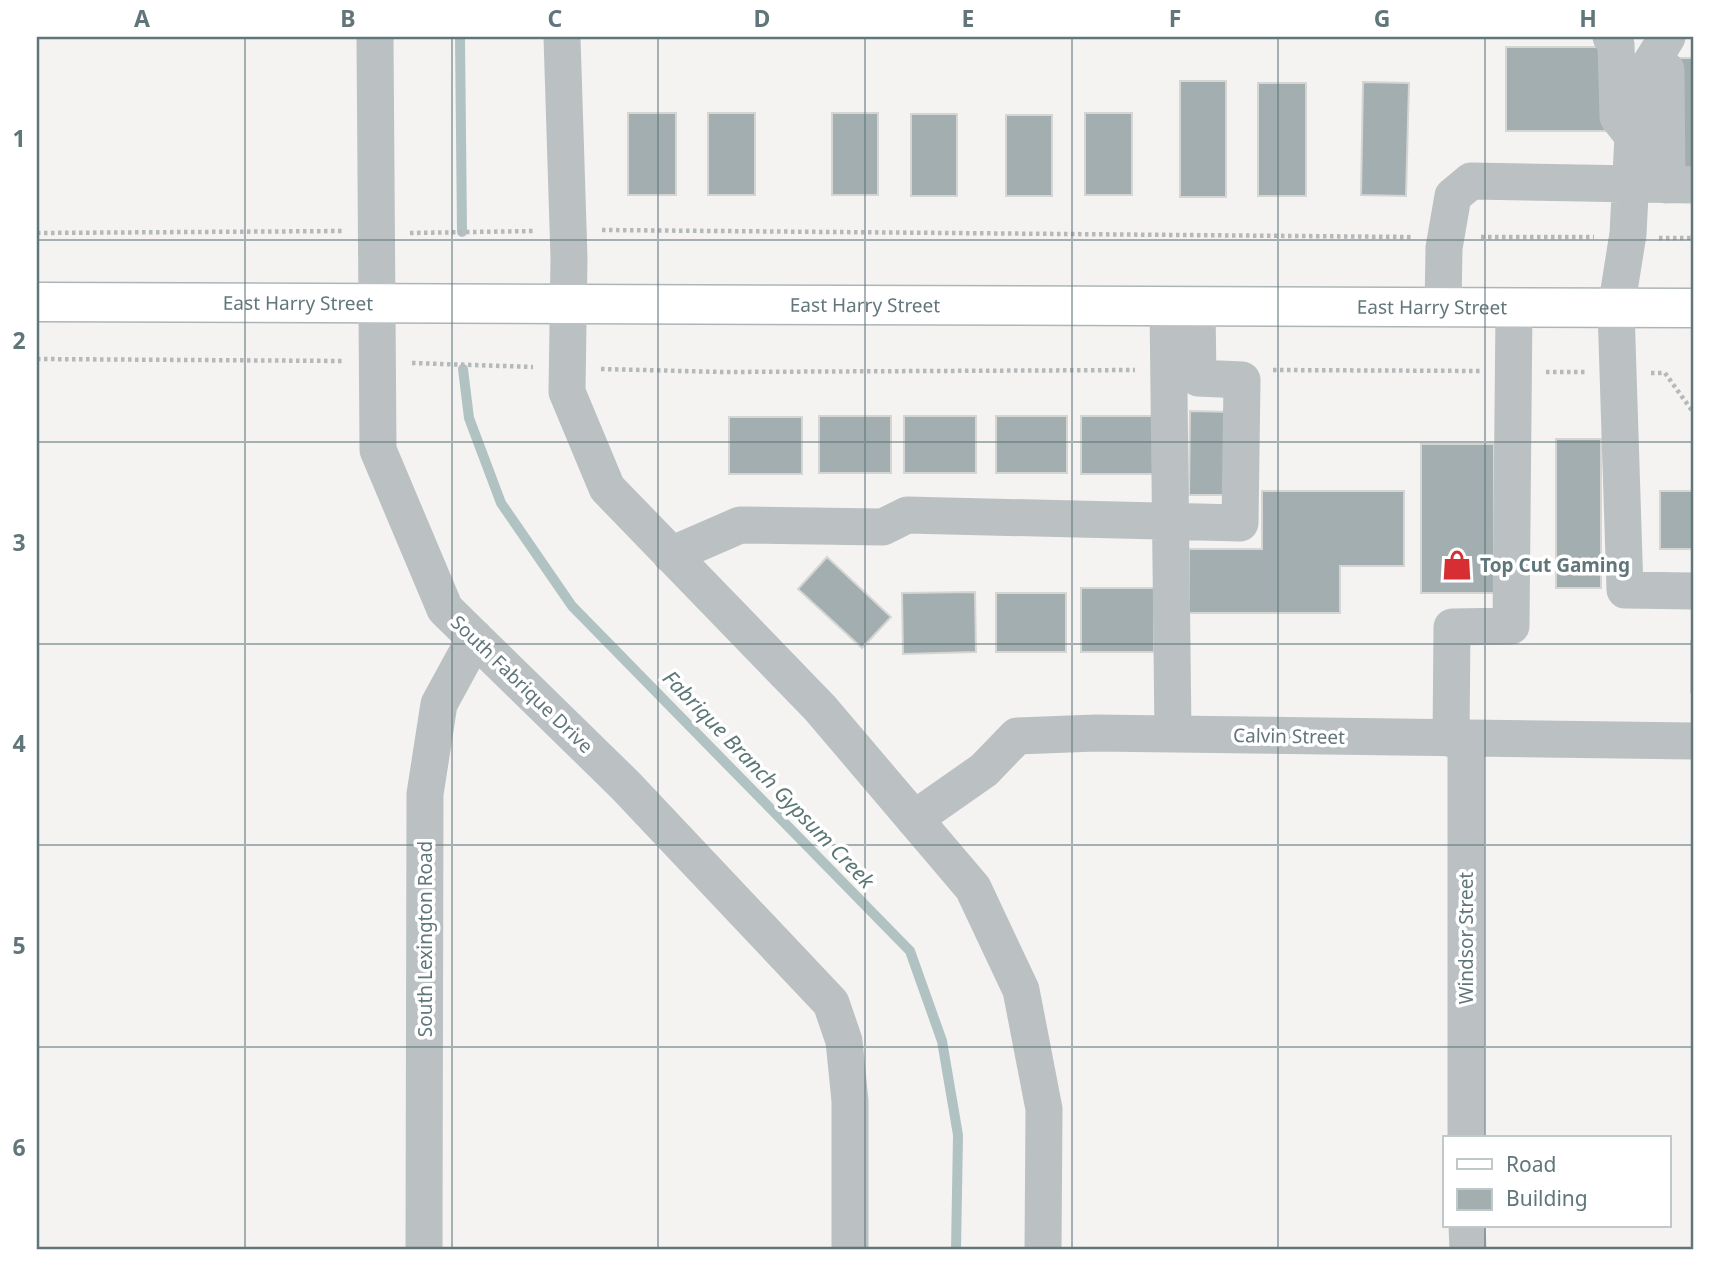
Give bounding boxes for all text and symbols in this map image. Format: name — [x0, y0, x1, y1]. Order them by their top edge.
text: A — [134, 2, 150, 34]
text: B — [340, 2, 356, 34]
text: C — [548, 2, 563, 34]
text: D — [754, 2, 770, 34]
text: E — [962, 2, 974, 34]
text: F — [1169, 2, 1181, 34]
text: G — [1374, 2, 1390, 34]
text: H — [1579, 2, 1597, 34]
text: 1 — [12, 122, 26, 154]
street label: East Harry Street — [223, 290, 373, 316]
street label: East Harry Street — [790, 292, 940, 318]
street label: East Harry Street — [1357, 294, 1507, 320]
text: 2 — [12, 324, 26, 356]
text: 3 — [12, 526, 26, 558]
shop icon: Top Cut Gaming — [1440, 548, 1474, 582]
place label: Top Cut Gaming — [1480, 552, 1630, 578]
street label: South Fabrique Drive — [445, 609, 599, 759]
water label: Fabrique Branch Gypsum Creek — [657, 664, 882, 895]
street label: Calvin Street — [1233, 722, 1345, 750]
text: 4 — [12, 727, 26, 759]
street label: South Lexington Road — [412, 841, 438, 1037]
street label: Windsor Street — [1453, 872, 1479, 1004]
text: 5 — [12, 929, 26, 961]
text: 6 — [12, 1131, 26, 1163]
legend — [1443, 1136, 1670, 1228]
text: Road — [1506, 1150, 1556, 1178]
text: Building — [1506, 1184, 1588, 1212]

